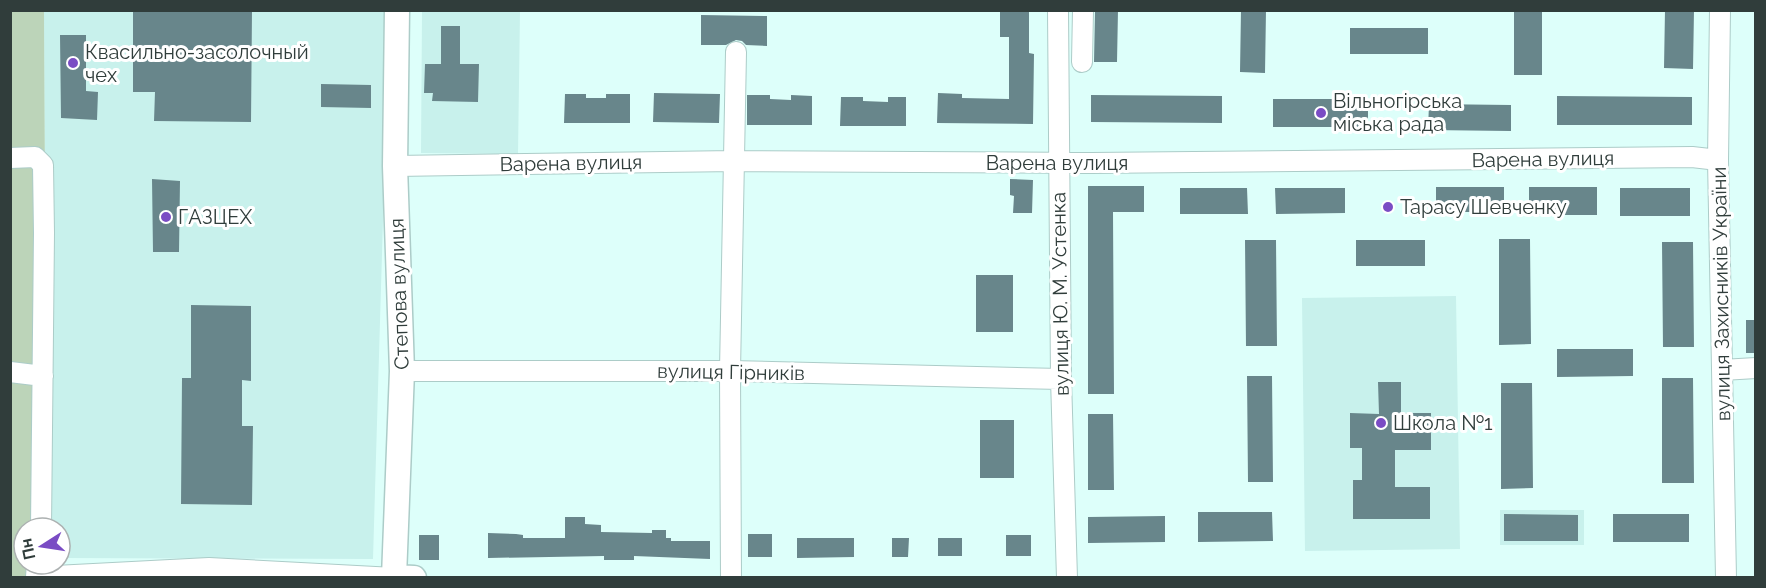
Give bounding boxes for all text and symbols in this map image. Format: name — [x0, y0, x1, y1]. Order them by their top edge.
place label: Квасильно-засолочный чех — [85, 40, 309, 87]
marker: Квасильно-засолочный чех — [66, 56, 80, 70]
place label: Вільногірська міська рада — [1333, 89, 1462, 136]
marker: Вільногірська міська рада — [1314, 106, 1328, 120]
street label: Варена вулиця — [1471, 146, 1615, 172]
street label: Варена вулиця — [499, 150, 643, 176]
street label: Варена вулиця — [986, 151, 1128, 175]
street label: вулиця Захисників України — [1707, 167, 1735, 421]
street label: вулиця Ю. М. Устенка — [1046, 192, 1074, 396]
place label: Тарасу Шевченку — [1400, 195, 1567, 219]
marker: Тарасу Шевченку — [1381, 200, 1395, 214]
place label: ГАЗЦЕХ — [178, 205, 252, 229]
marker: ГАЗЦЕХ — [159, 210, 173, 224]
street label: Степова вулиця — [384, 218, 414, 370]
street label: вулиця Гірників — [657, 359, 805, 385]
place label: Школа №1 — [1393, 411, 1493, 435]
marker: Школа №1 — [1374, 416, 1388, 430]
north arrow — [12, 516, 72, 576]
text: Пн — [16, 537, 39, 561]

